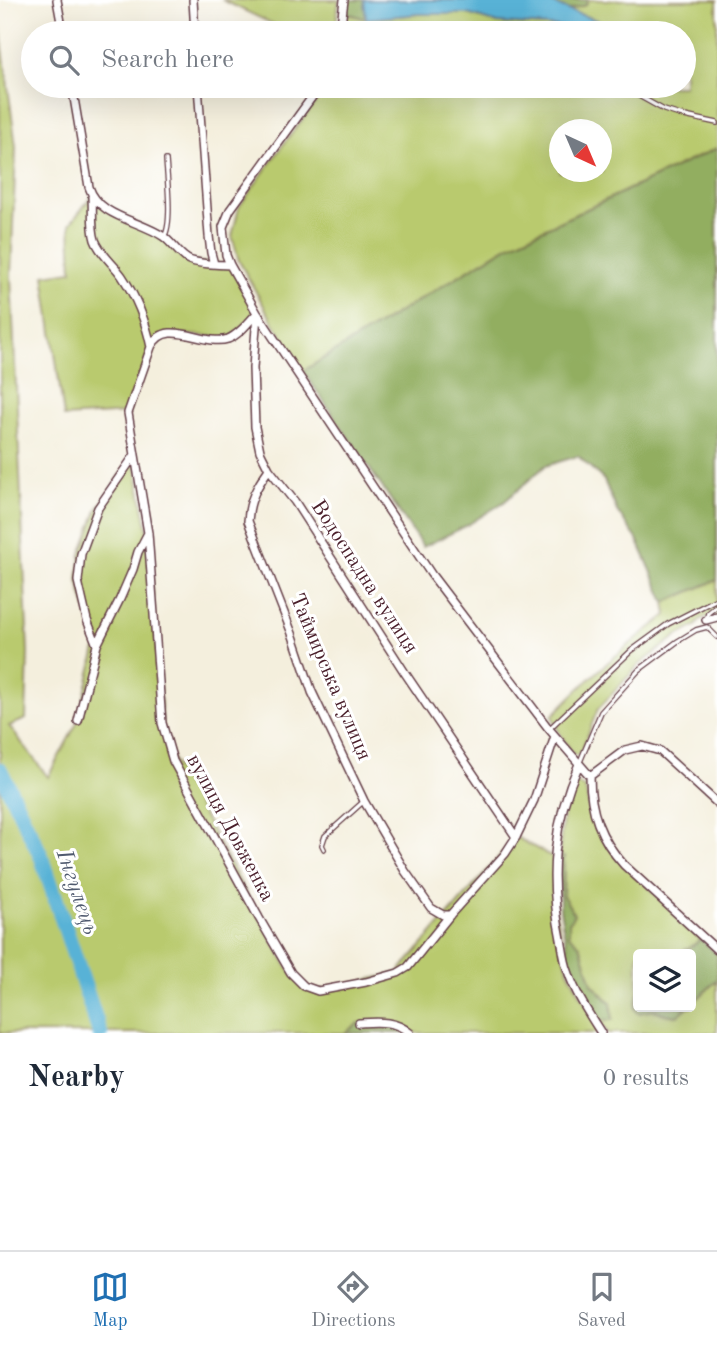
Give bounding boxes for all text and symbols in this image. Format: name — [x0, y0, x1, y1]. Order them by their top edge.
search box — [21, 21, 696, 98]
icon: search — [45, 41, 83, 79]
text: Search here — [101, 47, 234, 73]
north arrow — [549, 119, 612, 182]
street label: Водоспадна вулиця — [307, 496, 421, 658]
street label: Таймирська вулиця — [285, 591, 375, 763]
street label: вулиця Довженка — [182, 751, 278, 905]
water label: Інгулець — [50, 845, 102, 938]
map controls — [633, 949, 696, 1012]
button: layers — [633, 949, 696, 1012]
text: Nearby — [28, 1063, 125, 1093]
text: 0 results — [603, 1067, 689, 1090]
tab: Map — [91, 1268, 129, 1333]
tab: Directions — [311, 1268, 396, 1333]
tab: Saved — [578, 1268, 626, 1333]

